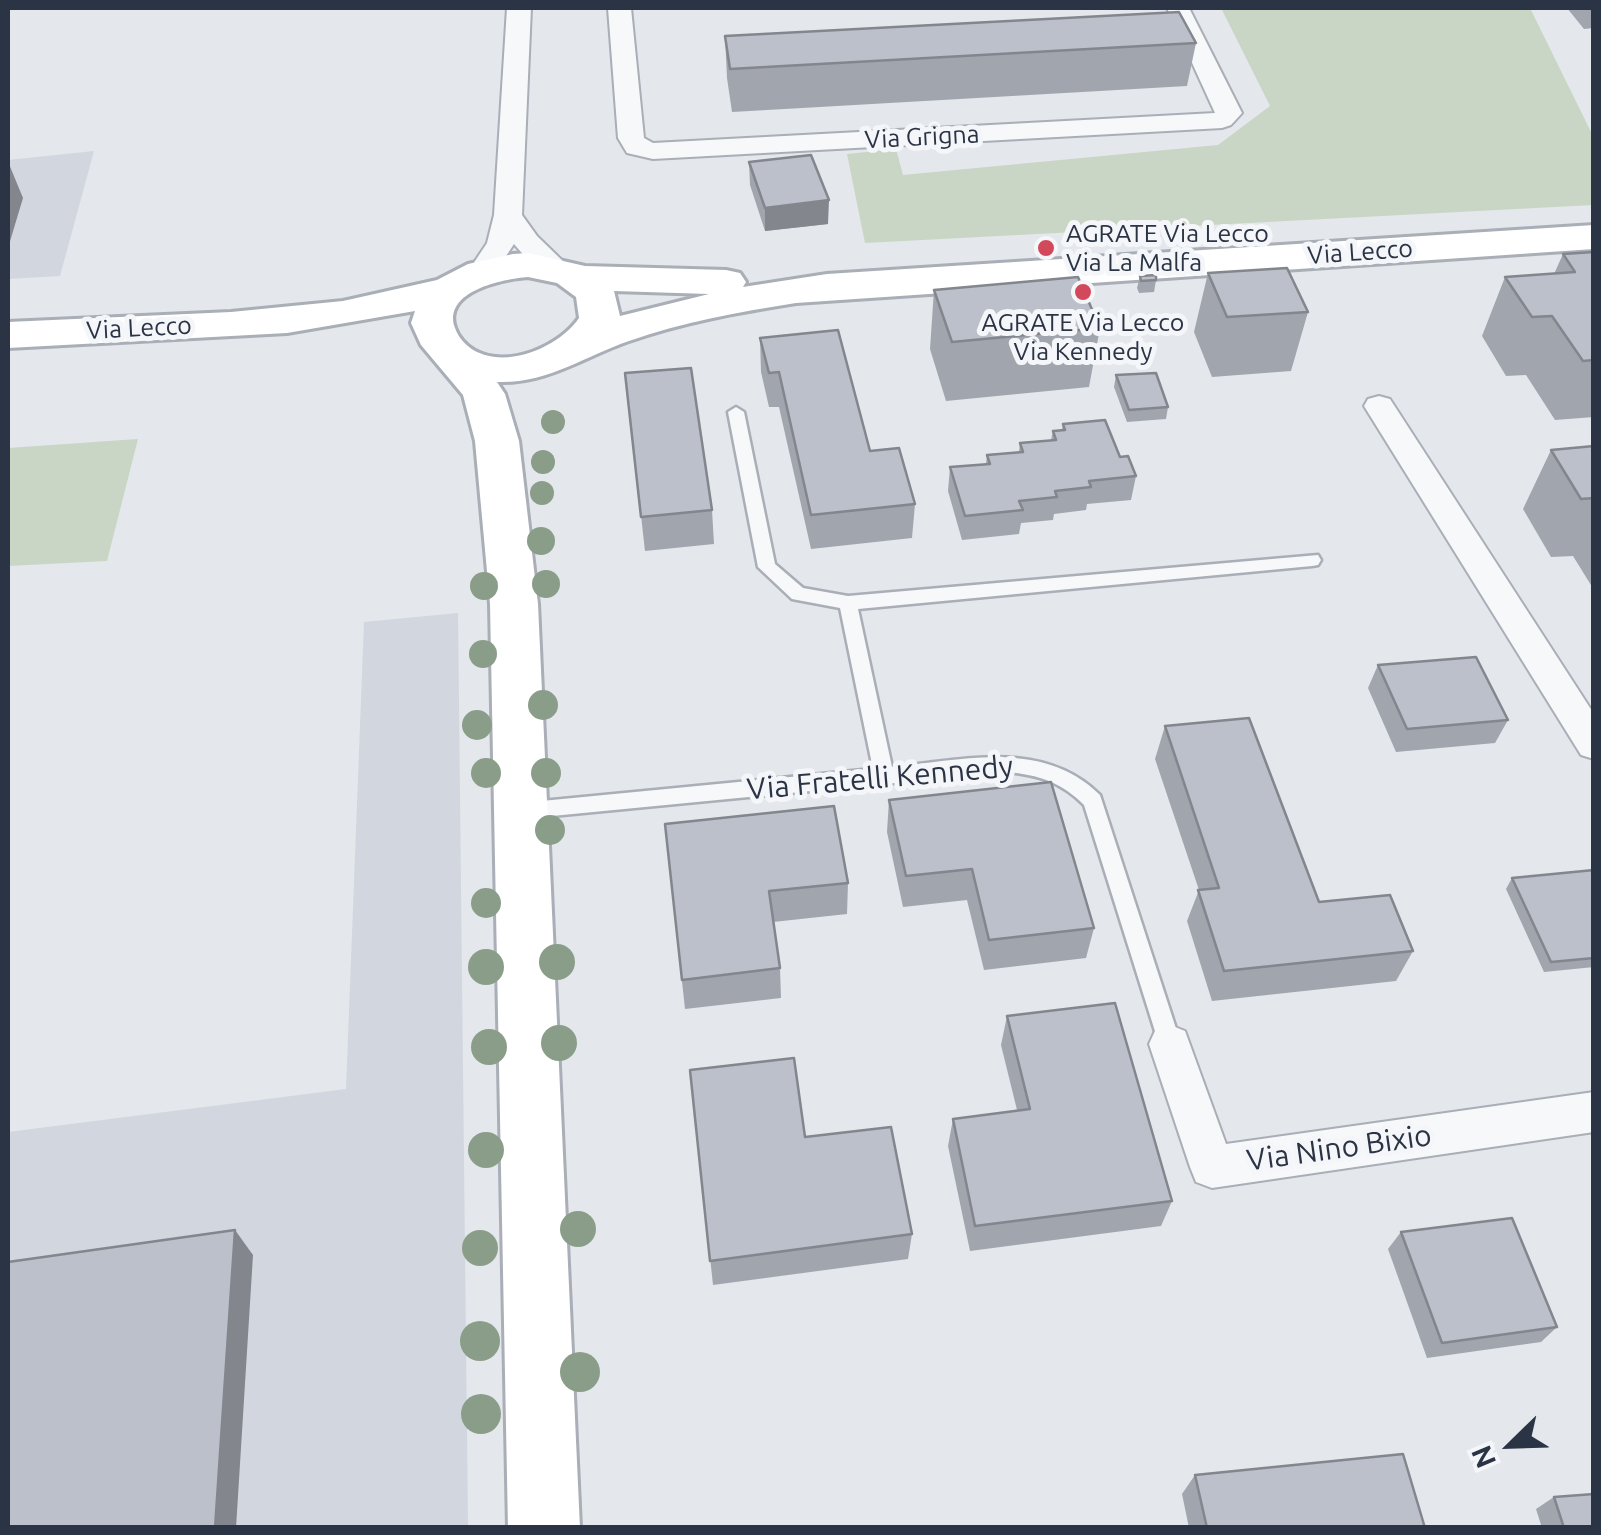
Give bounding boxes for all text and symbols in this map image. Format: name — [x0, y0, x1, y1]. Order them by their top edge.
street label: Via Grigna — [864, 119, 980, 155]
place label: AGRATE Via Lecco Via La Malfa — [1066, 219, 1269, 278]
street label: Via Lecco — [1306, 233, 1414, 271]
marker: AGRATE Via Lecco Via La Malfa — [1035, 237, 1057, 259]
marker: AGRATE Via Lecco Via Kennedy — [1072, 281, 1094, 303]
place label: AGRATE Via Lecco Via Kennedy — [982, 308, 1184, 367]
street label: Via Lecco — [85, 310, 193, 346]
street label: Via Fratelli Kennedy — [745, 748, 1015, 808]
street label: Via Nino Bixio — [1244, 1117, 1434, 1179]
north arrow — [1461, 1395, 1561, 1495]
text: N — [1465, 1441, 1501, 1473]

